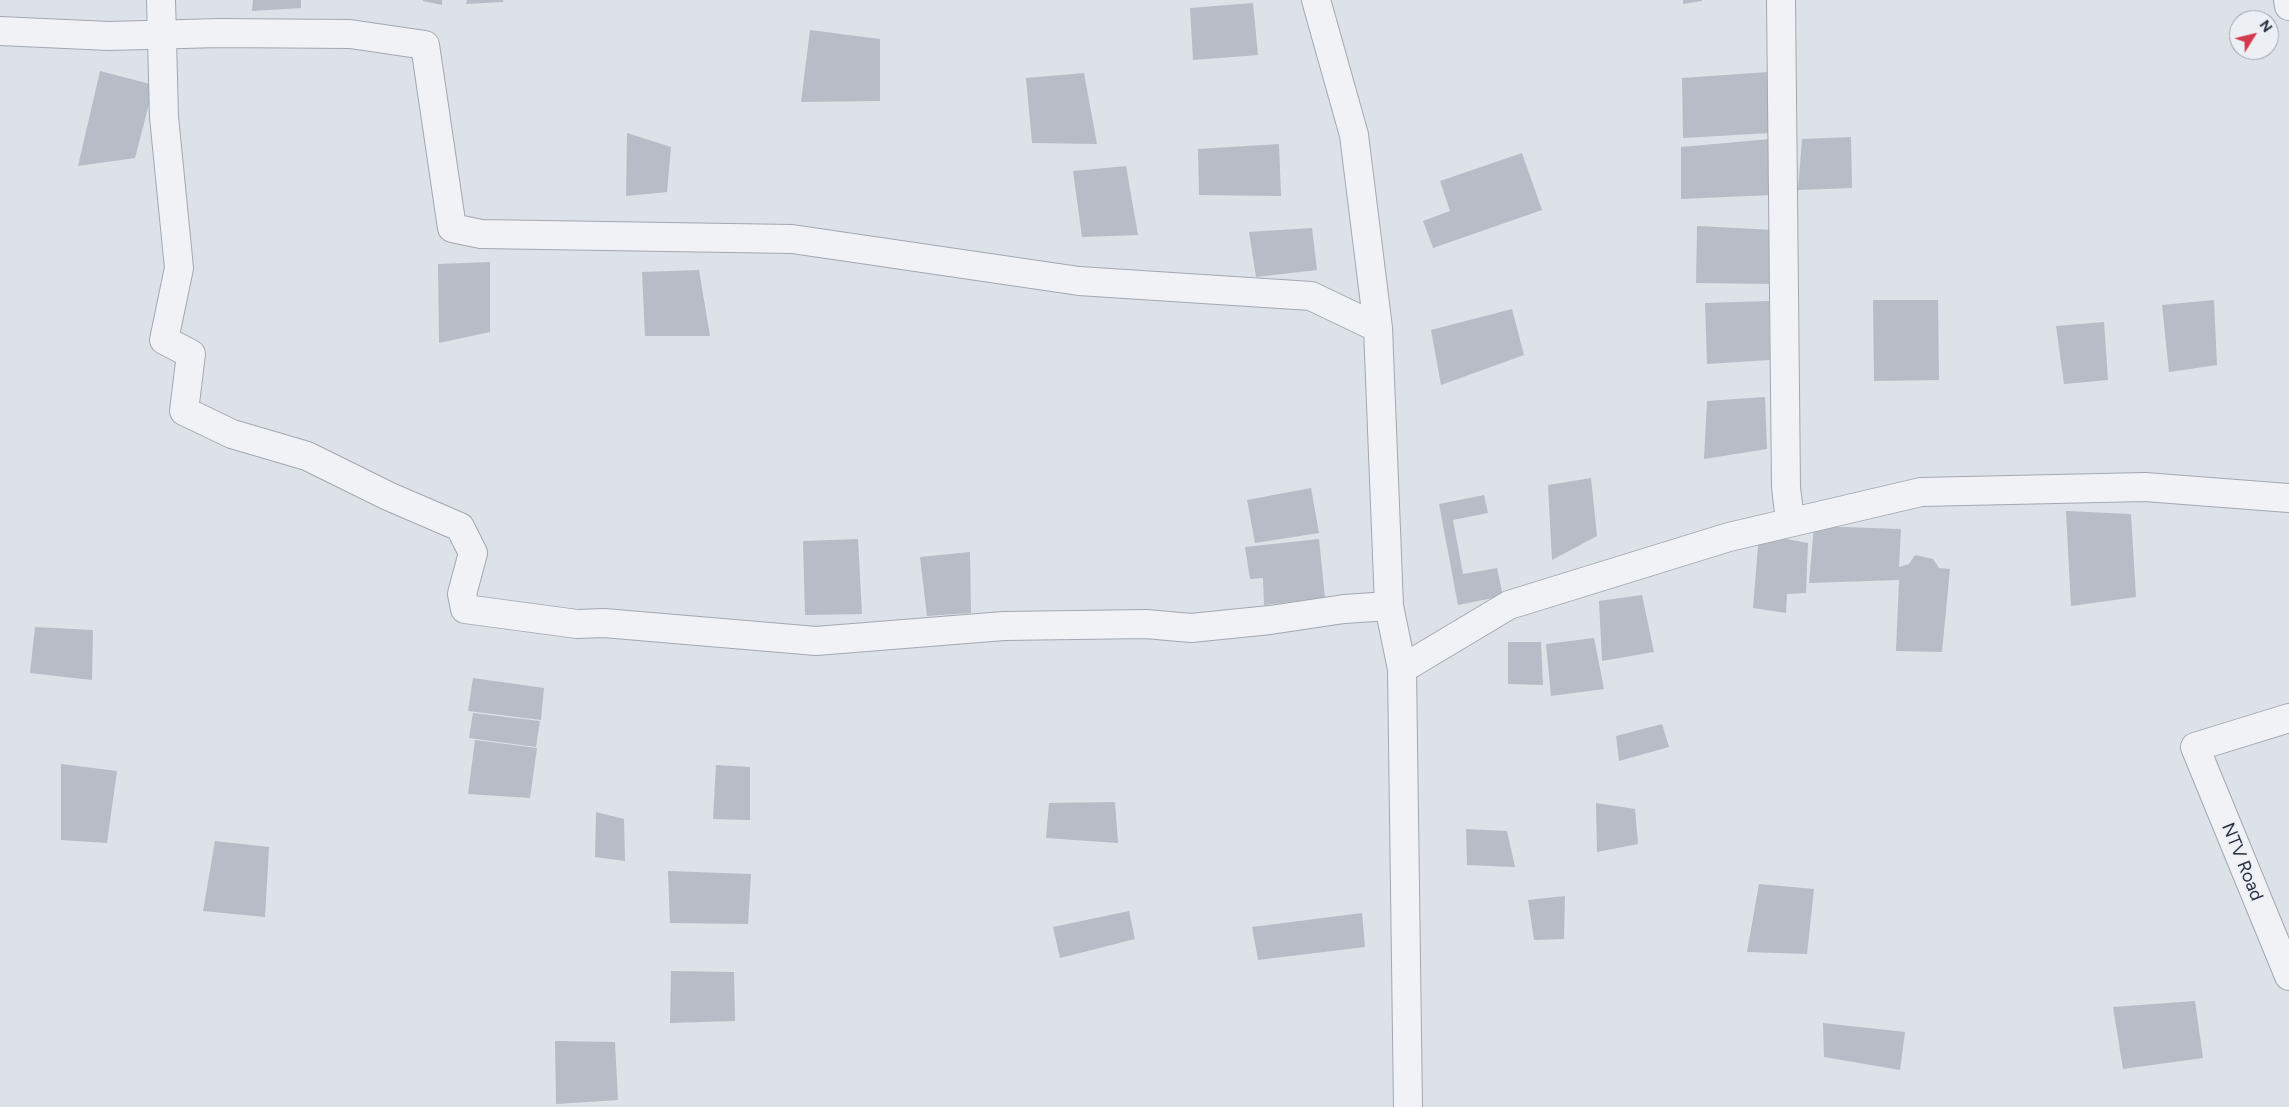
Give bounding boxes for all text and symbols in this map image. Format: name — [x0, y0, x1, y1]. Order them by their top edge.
north arrow — [2229, 10, 2279, 60]
text: N — [2256, 17, 2276, 36]
street label: NTV Road — [2217, 820, 2267, 904]

